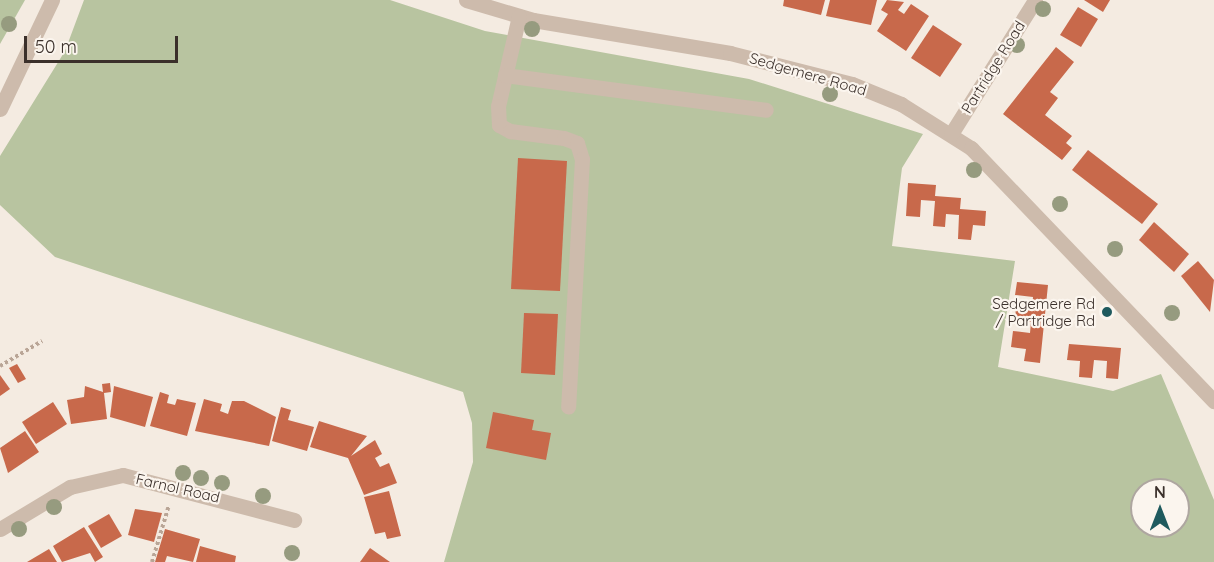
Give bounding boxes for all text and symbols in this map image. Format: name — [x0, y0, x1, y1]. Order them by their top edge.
street label: Partridge Road — [957, 17, 1029, 117]
scale bar — [27, 24, 182, 62]
text: 50 m — [35, 35, 77, 58]
street label: Sedgemere Road — [747, 49, 869, 99]
place label: Sedgemere Rd / Partridge Rd — [992, 294, 1095, 329]
marker: Sedgemere Rd / Partridge Rd — [1100, 305, 1114, 319]
street label: Farnol Road — [134, 470, 222, 506]
north arrow — [1130, 478, 1190, 538]
text: N — [1154, 482, 1166, 502]

